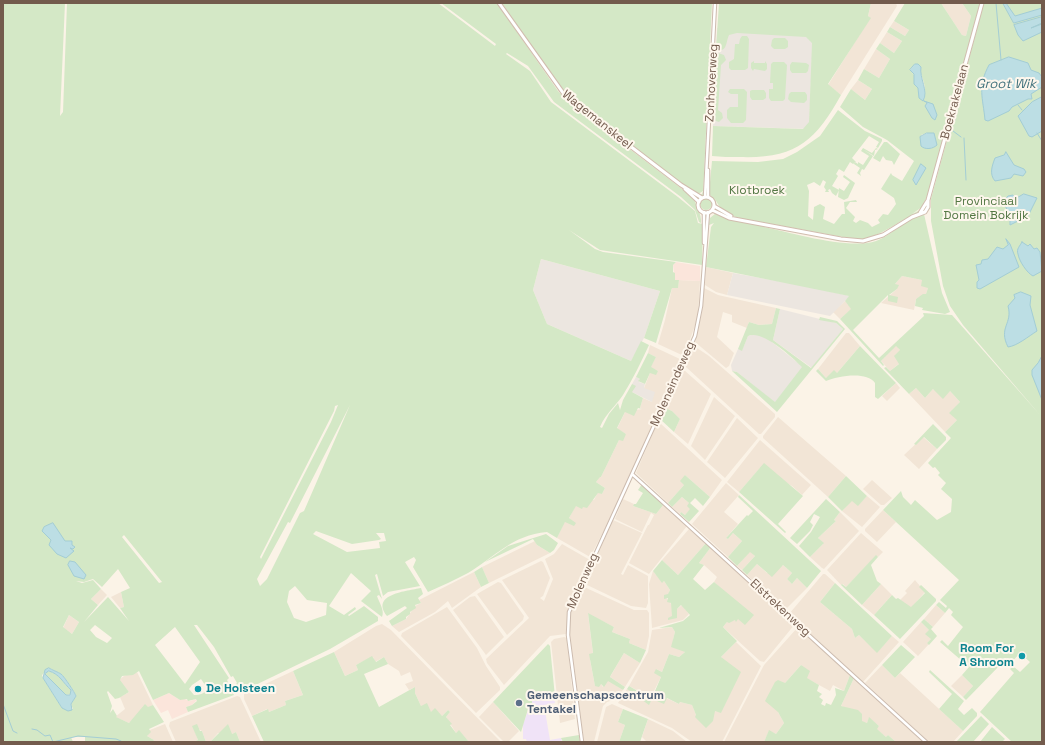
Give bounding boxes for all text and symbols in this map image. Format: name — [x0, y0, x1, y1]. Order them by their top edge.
street label: Zonhoverweg — [703, 44, 721, 122]
street label: Boekrakelaan — [938, 63, 972, 141]
water label: Groot Wik — [976, 76, 1036, 92]
street label: Wagemanskeel — [559, 87, 635, 153]
park label: Klotbroek — [729, 184, 785, 198]
park label: Provinciaal Domein Bokrijk — [944, 195, 1028, 223]
street label: Moleneindeweg — [648, 339, 698, 429]
street label: Molenweg — [564, 551, 602, 611]
street label: Elstrekenweg — [747, 576, 813, 640]
place label: Room For A Shroom — [959, 642, 1014, 670]
marker: Room For A Shroom — [1017, 651, 1027, 661]
place label: De Holsteen — [206, 682, 275, 696]
marker: De Holsteen — [193, 684, 203, 694]
place label: Gemeenschapscentrum Tentakel — [527, 689, 664, 717]
marker: Gemeenschapscentrum Tentakel — [514, 698, 524, 708]

